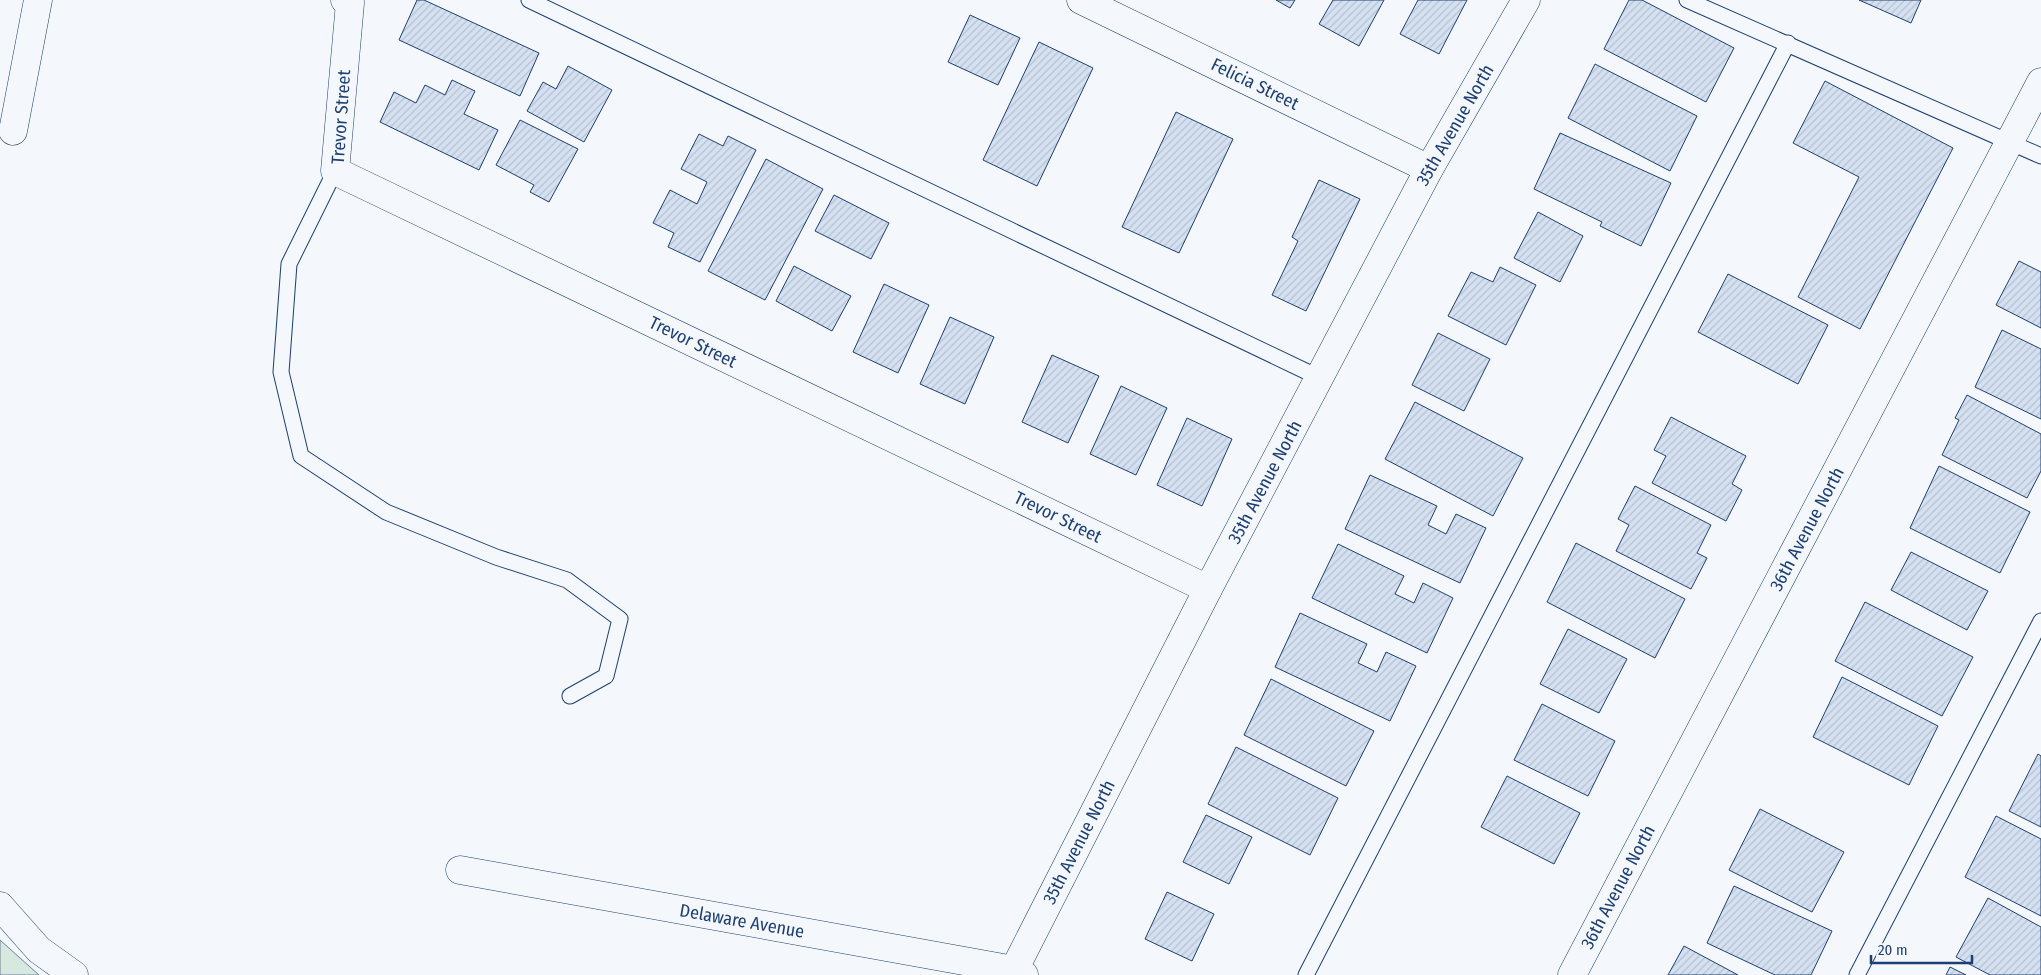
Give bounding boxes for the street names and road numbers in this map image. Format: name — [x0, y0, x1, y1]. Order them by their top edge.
street label: Felicia Street — [1207, 53, 1303, 115]
street label: 35th Avenue North — [1411, 61, 1499, 189]
street label: Trevor Street — [327, 69, 355, 165]
street label: Trevor Street — [646, 311, 740, 373]
street label: 35th Avenue North — [1223, 417, 1307, 547]
street label: 36th Avenue North — [1765, 463, 1849, 595]
street label: Trevor Street — [1011, 486, 1105, 548]
street label: 35th Avenue North — [1038, 776, 1120, 908]
street label: 36th Avenue North — [1576, 821, 1660, 953]
street label: Delaware Avenue — [678, 899, 806, 943]

